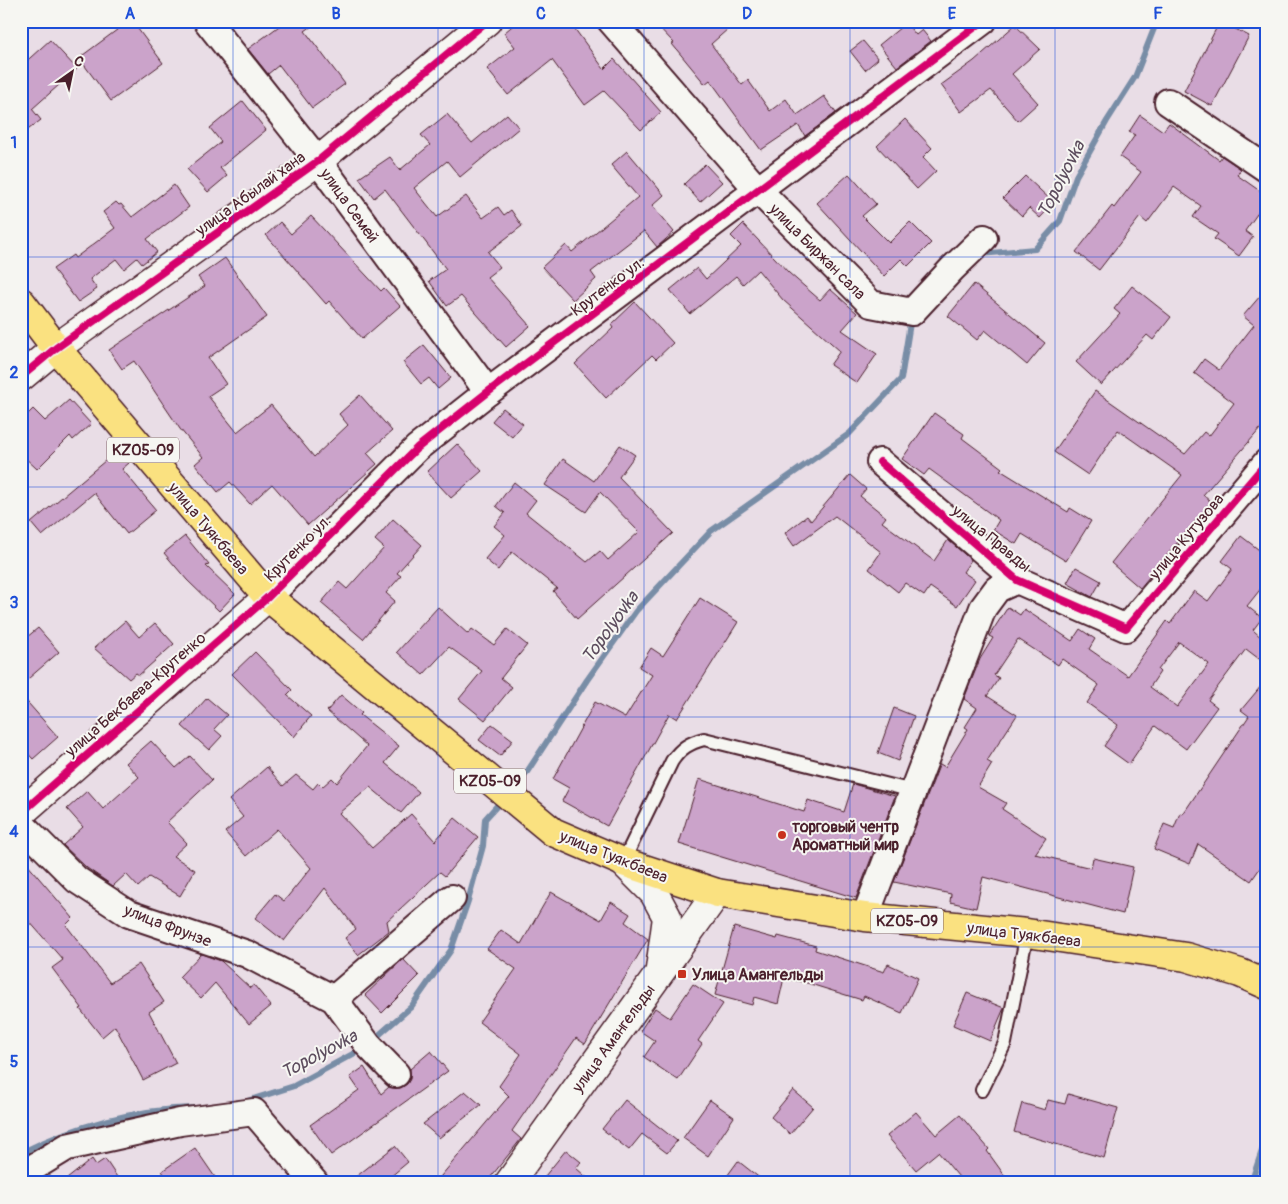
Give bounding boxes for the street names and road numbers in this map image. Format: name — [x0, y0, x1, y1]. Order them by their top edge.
street label: улица Абылай хана — [191, 147, 309, 241]
street label: улица Семей — [315, 164, 383, 247]
street label: улица Биржан сала — [764, 199, 870, 304]
street label: Крутенко ул. — [567, 253, 648, 321]
road number: KZ05-09 — [107, 438, 179, 462]
street label: улица Туякбаева — [163, 478, 253, 579]
street label: улица Кутузова — [1144, 490, 1228, 584]
street label: улица Правды — [947, 500, 1035, 577]
street label: Крутенко ул. — [260, 511, 335, 586]
street label: улица Бекбаева-Крутенко — [60, 628, 210, 762]
road number: KZ05-09 — [454, 768, 526, 794]
street label: улица Туякбаева — [556, 826, 671, 888]
street label: улица Фрунзе — [120, 900, 214, 952]
road number: KZ05-09 — [871, 908, 943, 934]
street label: улица Туякбаева — [965, 918, 1082, 952]
street label: улица Амангельды — [567, 981, 660, 1097]

